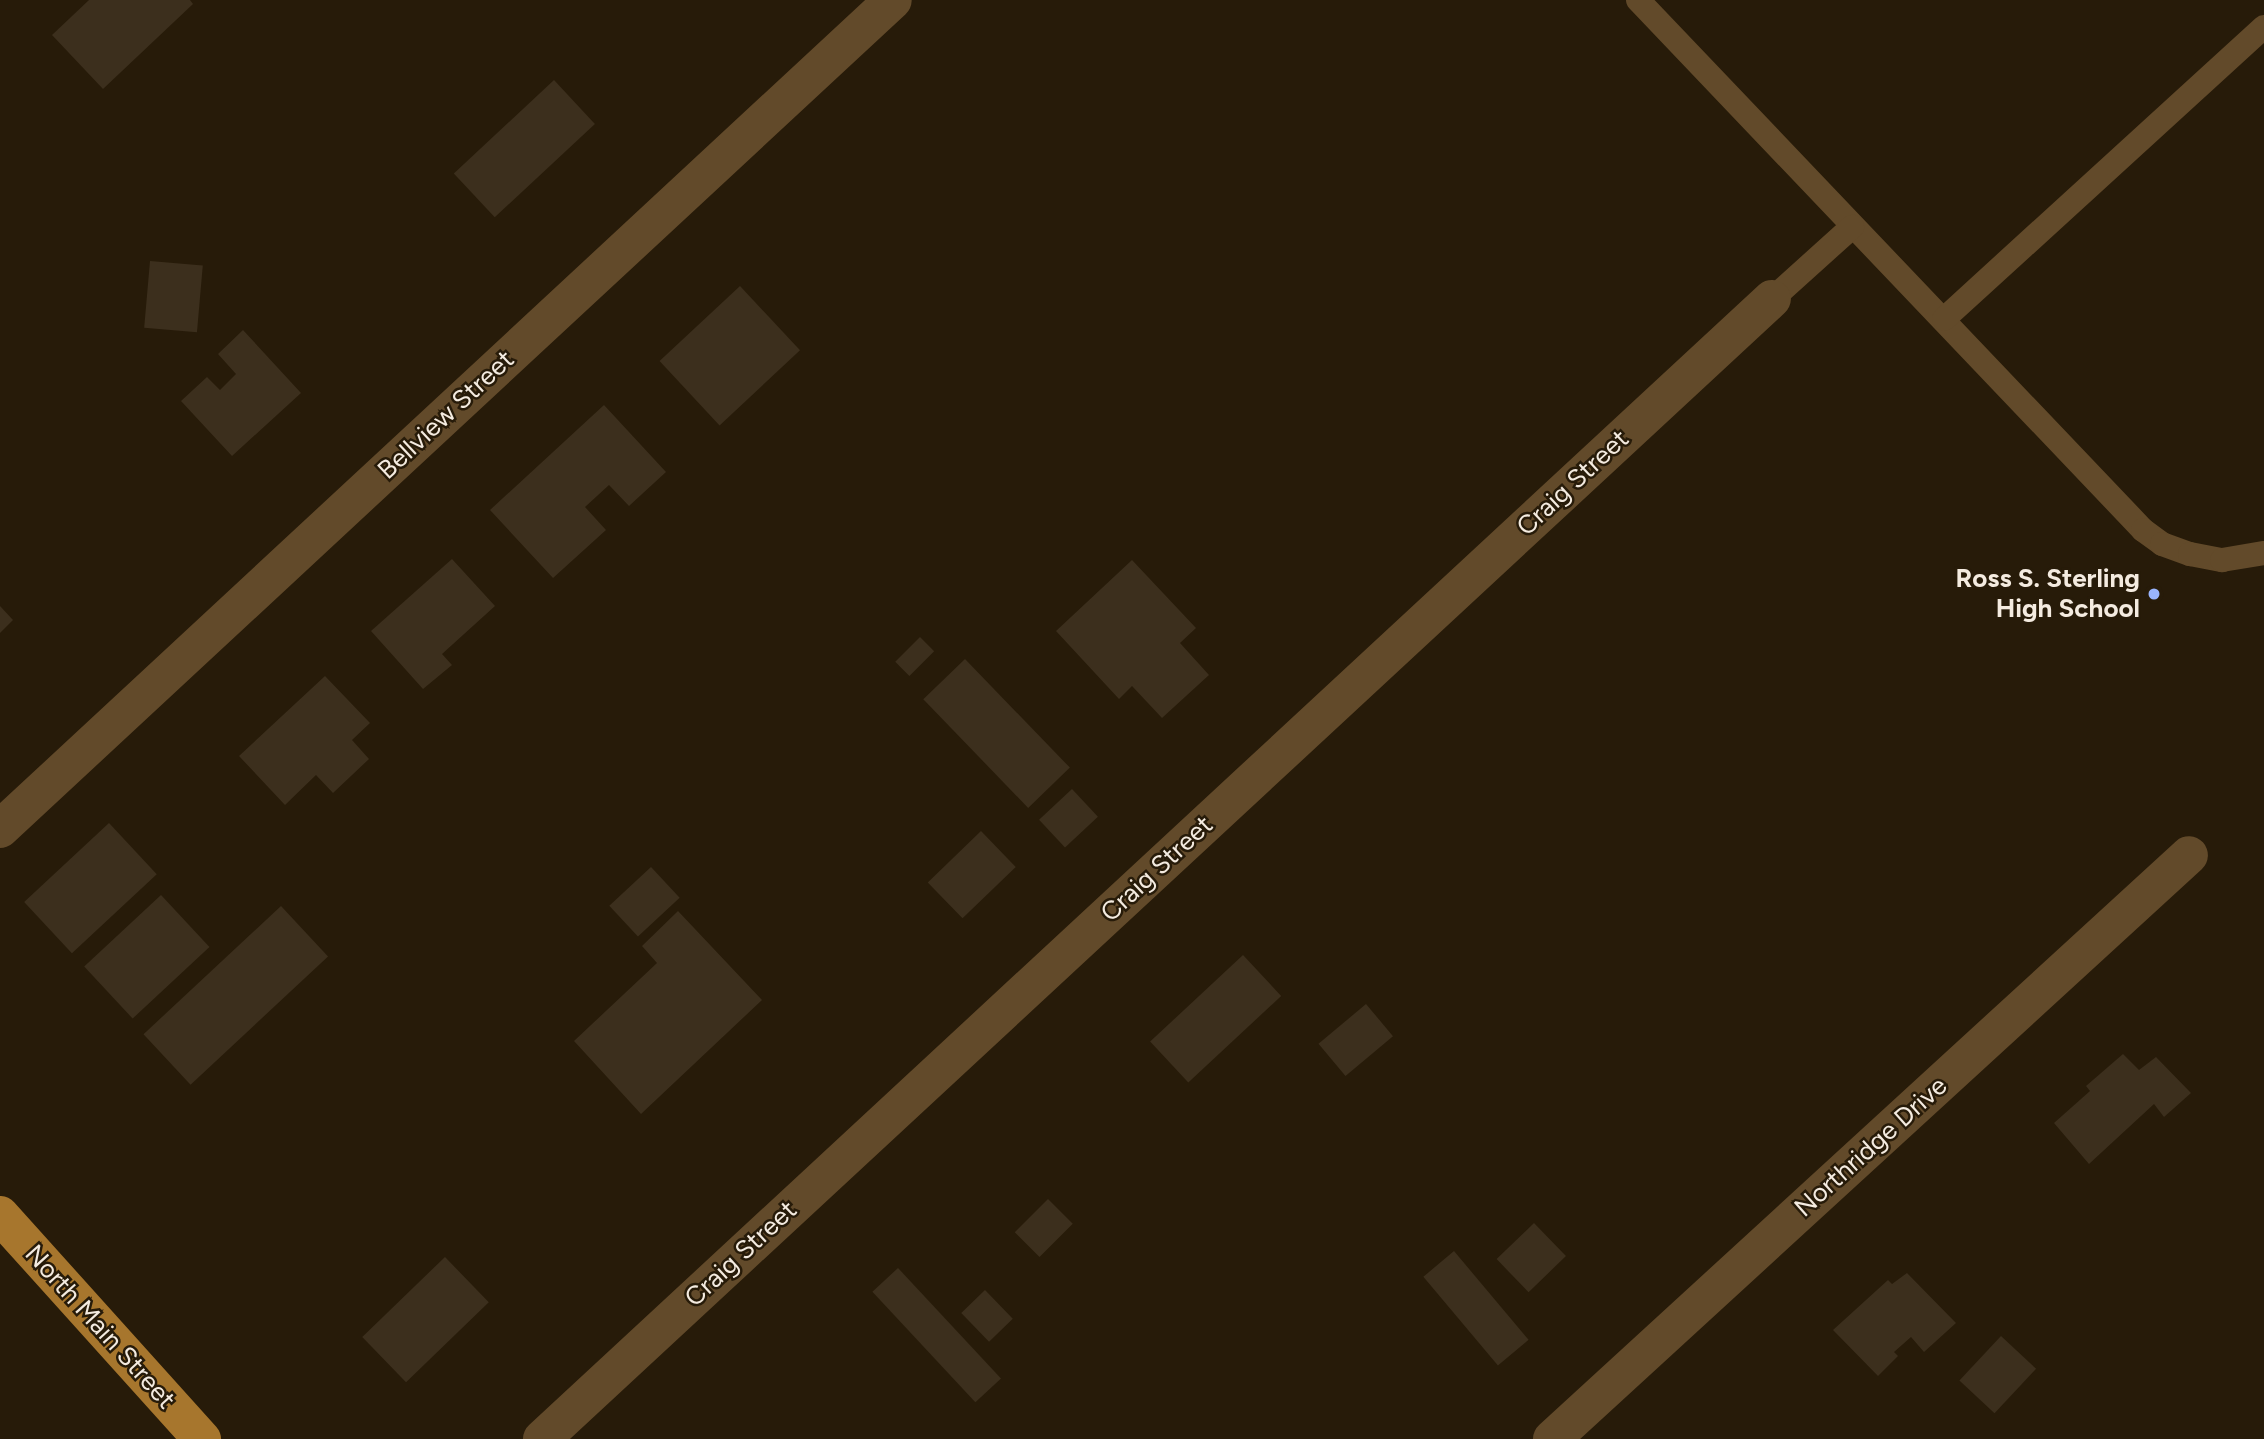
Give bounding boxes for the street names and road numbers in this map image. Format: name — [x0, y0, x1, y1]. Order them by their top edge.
street label: Bellview Street — [372, 344, 520, 486]
street label: Craig Street — [1511, 423, 1635, 543]
street label: Craig Street — [1095, 809, 1219, 929]
street label: Northridge Drive — [1788, 1070, 1954, 1224]
street label: Craig Street — [679, 1194, 803, 1314]
street label: North Main Street — [18, 1239, 182, 1415]

